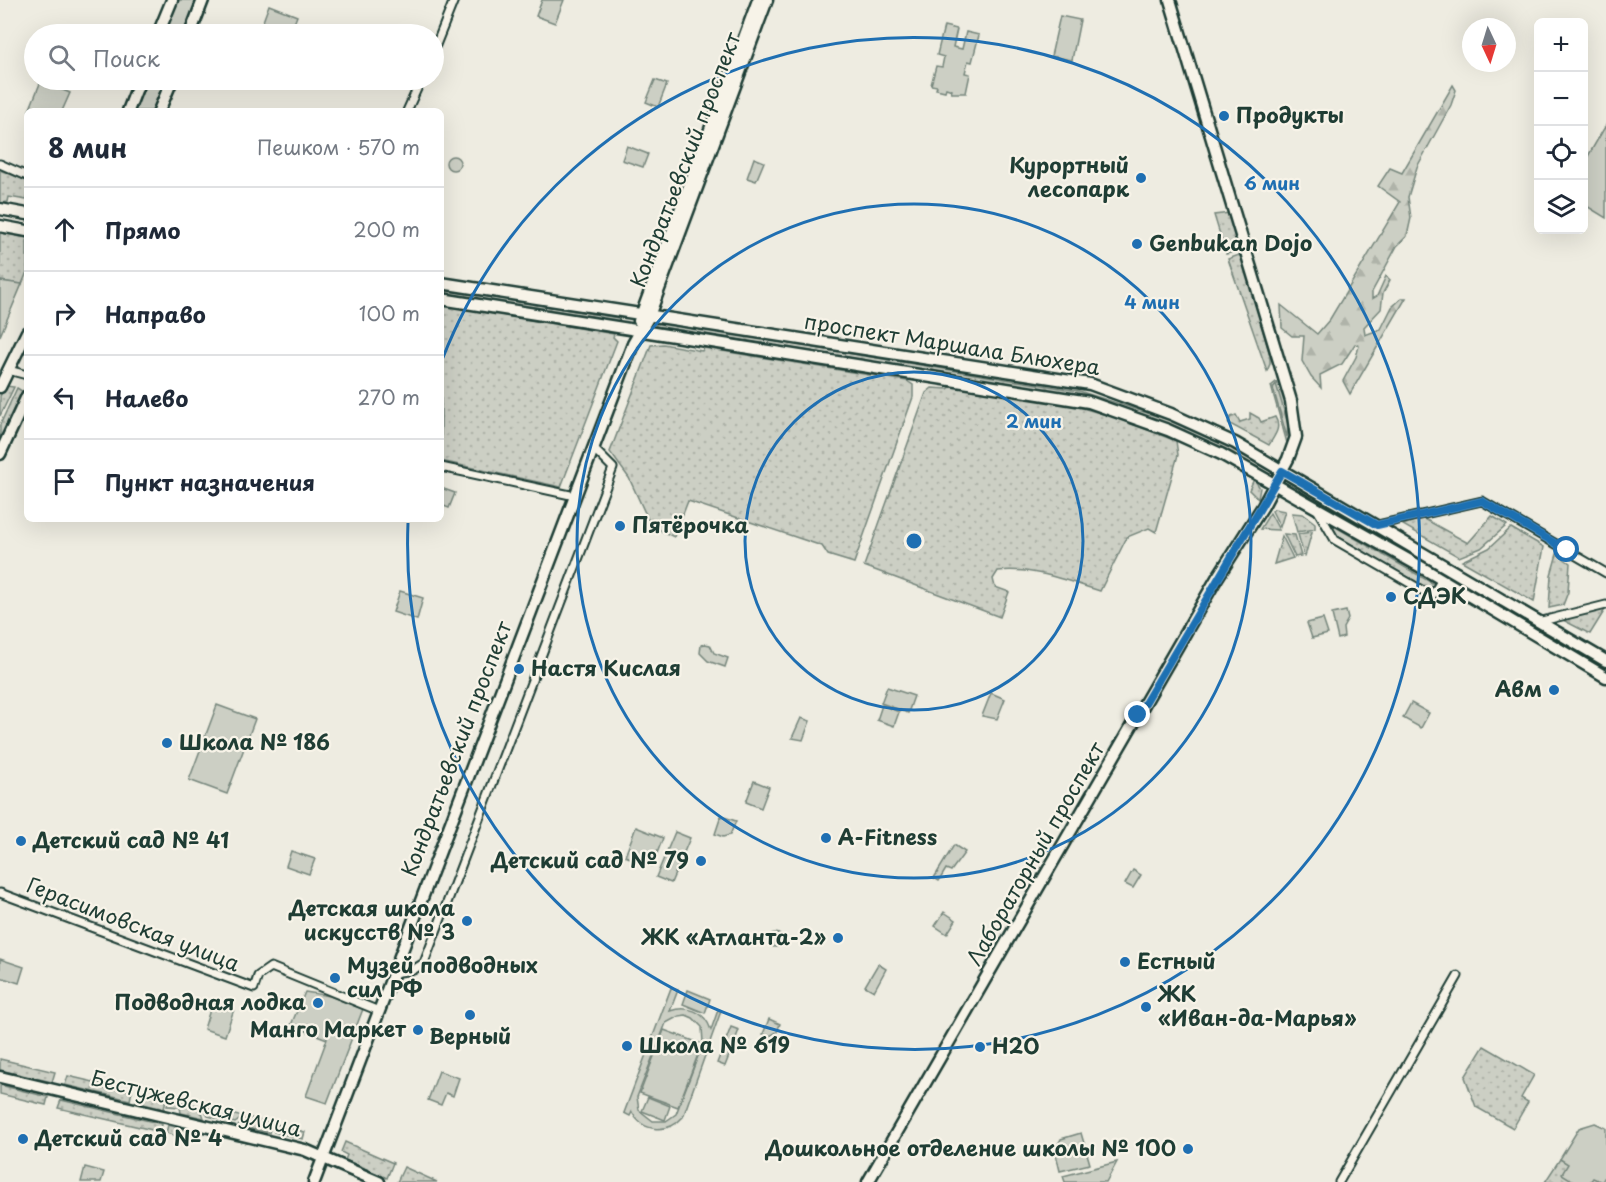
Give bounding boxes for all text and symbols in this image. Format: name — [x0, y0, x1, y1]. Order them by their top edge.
north arrow — [1462, 18, 1516, 72]
map controls — [1534, 18, 1588, 234]
button: + — [1534, 18, 1588, 72]
search box — [24, 24, 444, 90]
street label: Кондратьевский проспект — [621, 26, 748, 291]
icon: search — [45, 41, 78, 74]
text: Поиск — [93, 41, 160, 74]
button: − — [1534, 72, 1588, 126]
place label: Продукты — [1236, 98, 1344, 130]
marker: Продукты — [1217, 109, 1231, 123]
button: locate — [1534, 126, 1588, 180]
text: 8 мин — [48, 128, 127, 167]
text: Пешком · 570 m — [257, 132, 420, 162]
place label: Курортный лесопарк — [1009, 148, 1130, 204]
text: 6 мин — [1244, 169, 1300, 196]
marker: Курортный лесопарк — [1134, 171, 1148, 185]
button: layers — [1534, 180, 1588, 234]
icon: ahead — [48, 213, 81, 246]
text: Прямо — [105, 213, 180, 246]
text: 200 m — [353, 214, 420, 244]
place label: Genbukan Dojo — [1149, 226, 1312, 258]
marker: Genbukan Dojo — [1130, 237, 1144, 251]
text: 4 мин — [1124, 288, 1180, 315]
icon: right — [48, 297, 81, 330]
text: Направо — [105, 297, 206, 330]
text: 100 m — [359, 298, 420, 328]
street label: проспект Маршала Блюхера — [802, 304, 1103, 382]
icon: left — [48, 381, 81, 414]
text: Налево — [105, 381, 188, 414]
text: 270 m — [357, 382, 420, 412]
text: 2 мин — [1006, 407, 1062, 434]
icon: arrive — [48, 465, 81, 498]
text: Пункт назначения — [105, 465, 315, 498]
place label: Пятёрочка — [632, 508, 749, 540]
marker: Пятёрочка — [613, 519, 627, 533]
centre of rings — [904, 531, 924, 551]
route start — [1553, 536, 1579, 562]
place label: СДЭК — [1403, 579, 1467, 611]
marker: СДЭК — [1384, 590, 1398, 604]
street label: Кондратьевский проспект — [392, 615, 519, 880]
place label: Настя Кислая — [531, 651, 681, 683]
marker: Настя Кислая — [512, 662, 526, 676]
place label: Авм — [1495, 672, 1542, 704]
marker: Авм — [1547, 683, 1561, 697]
route end — [1124, 701, 1150, 727]
place label: Школа № 186 — [179, 725, 330, 757]
street label: Лабораторный проспект — [957, 735, 1112, 971]
marker: Школа № 186 — [160, 736, 174, 750]
place label: A-Fitness — [838, 820, 937, 852]
place label: Детский сад № 41 — [32, 823, 229, 855]
marker: A-Fitness — [819, 831, 833, 845]
marker: Детский сад № 41 — [14, 834, 28, 848]
place label: Детский сад № 79 — [490, 843, 689, 875]
marker: Детский сад № 79 — [694, 854, 708, 868]
street label: Герасимовская улица — [23, 868, 246, 979]
place label: Детская школа искусств № 3 — [288, 891, 455, 947]
marker: Детская школа искусств № 3 — [460, 914, 474, 928]
place label: ЖК «Атланта-2» — [641, 920, 826, 952]
marker: ЖК «Атланта-2» — [831, 931, 845, 945]
place label: Естный — [1137, 944, 1216, 976]
place label: Музей подводных сил РФ — [347, 948, 538, 1004]
marker: Естный — [1118, 955, 1132, 969]
marker: Музей подводных сил РФ — [328, 971, 342, 985]
place label: ЖК «Иван-да-Марья» — [1157, 977, 1357, 1033]
place label: Подводная лодка — [114, 985, 306, 1017]
marker: Подводная лодка — [311, 996, 325, 1010]
marker: ЖК «Иван-да-Марья» — [1139, 1000, 1153, 1014]
marker: Верный — [463, 1008, 477, 1022]
place label: Манго Маркет — [250, 1012, 407, 1044]
place label: Верный — [429, 1019, 511, 1051]
marker: Манго Маркет — [411, 1023, 425, 1037]
place label: Школа № 619 — [639, 1028, 790, 1060]
place label: H2O — [992, 1029, 1040, 1061]
marker: Школа № 619 — [620, 1039, 634, 1053]
marker: H2O — [973, 1040, 987, 1054]
street label: Бестужевская улица — [88, 1060, 306, 1144]
place label: Детский сад № 4 — [34, 1121, 222, 1153]
place label: Дошкольное отделение школы № 100 — [764, 1131, 1176, 1163]
marker: Детский сад № 4 — [16, 1132, 30, 1146]
marker: Дошкольное отделение школы № 100 — [1181, 1142, 1195, 1156]

